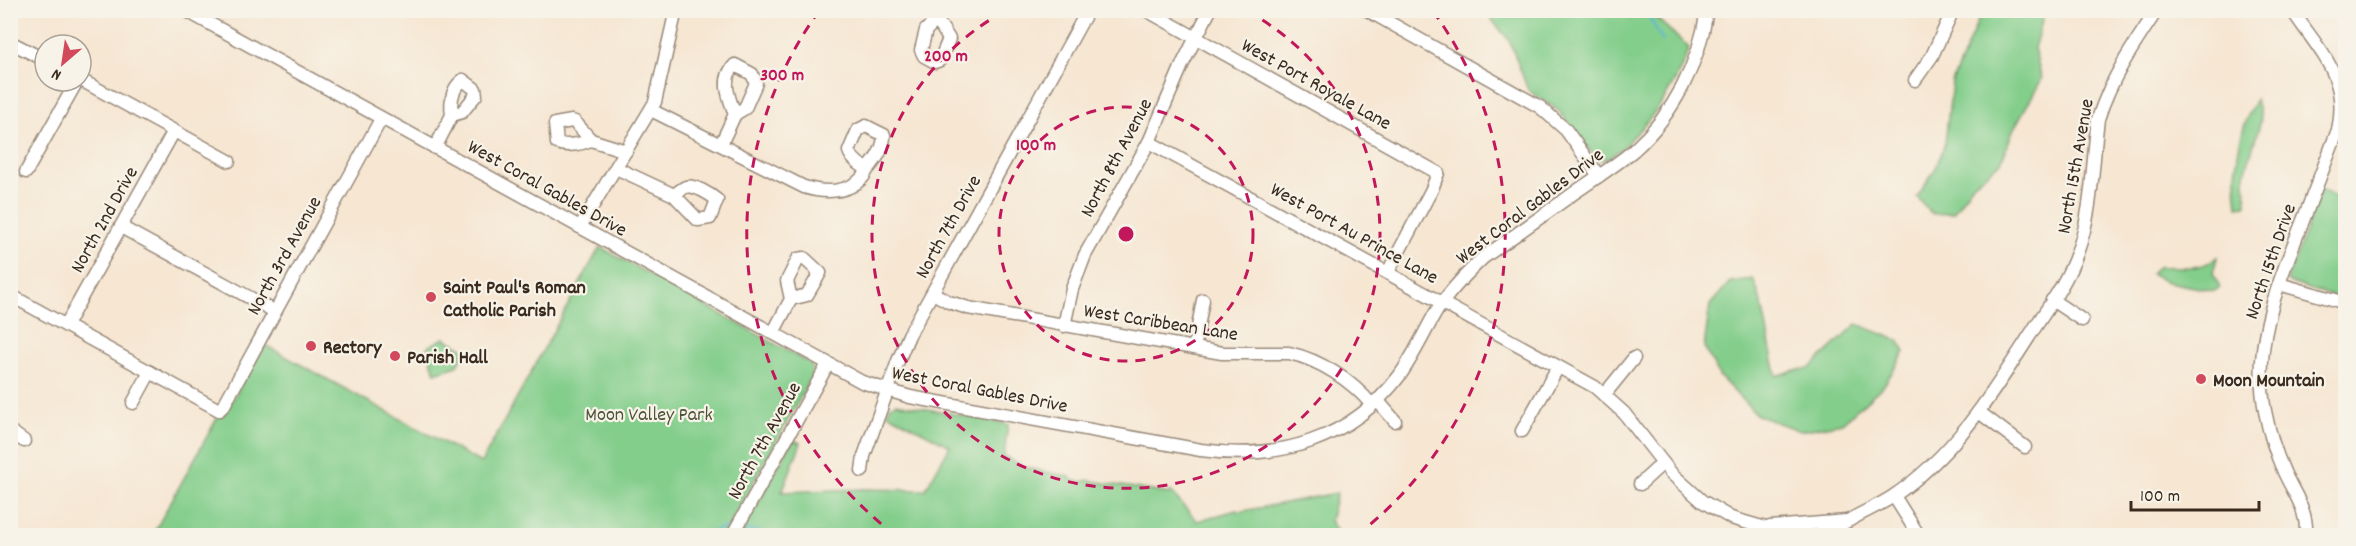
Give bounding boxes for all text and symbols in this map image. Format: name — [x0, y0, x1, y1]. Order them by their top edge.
north arrow — [33, 33, 93, 93]
street label: West Port Royale Lane — [1235, 33, 1396, 139]
text: 200 m — [924, 45, 968, 70]
text: N — [48, 62, 66, 86]
text: 300 m — [760, 64, 804, 89]
street label: North 8th Avenue — [1074, 94, 1161, 223]
street label: North 15th Avenue — [2051, 97, 2103, 236]
street label: West Coral Gables Drive — [462, 134, 632, 245]
text: 100 m — [1016, 134, 1056, 159]
street label: West Coral Gables Drive — [1451, 142, 1611, 272]
street label: North 2nd Drive — [65, 162, 147, 279]
street label: North 7th Drive — [910, 170, 990, 284]
street label: West Port Au Prince Lane — [1264, 177, 1443, 293]
street label: North 3rd Avenue — [241, 192, 330, 321]
street label: North 15th Drive — [2239, 200, 2305, 324]
centre of rings — [1116, 224, 1136, 244]
place label: Saint Paul's Roman Catholic Parish — [443, 275, 586, 326]
marker: Saint Paul's Roman Catholic Parish — [424, 290, 438, 304]
street label: West Caribbean Lane — [1081, 298, 1240, 350]
place label: Rectory — [323, 335, 382, 363]
marker: Rectory — [304, 339, 318, 353]
place label: Parish Hall — [407, 345, 488, 373]
marker: Parish Hall — [388, 349, 402, 363]
street label: West Coral Gables Drive — [889, 360, 1070, 422]
place label: Moon Mountain — [2213, 368, 2324, 396]
marker: Moon Mountain — [2194, 372, 2208, 386]
street label: North 7th Avenue — [722, 377, 810, 505]
park label: Moon Valley Park — [585, 402, 713, 430]
scale bar — [2131, 474, 2258, 512]
text: 100 m — [2140, 485, 2180, 510]

